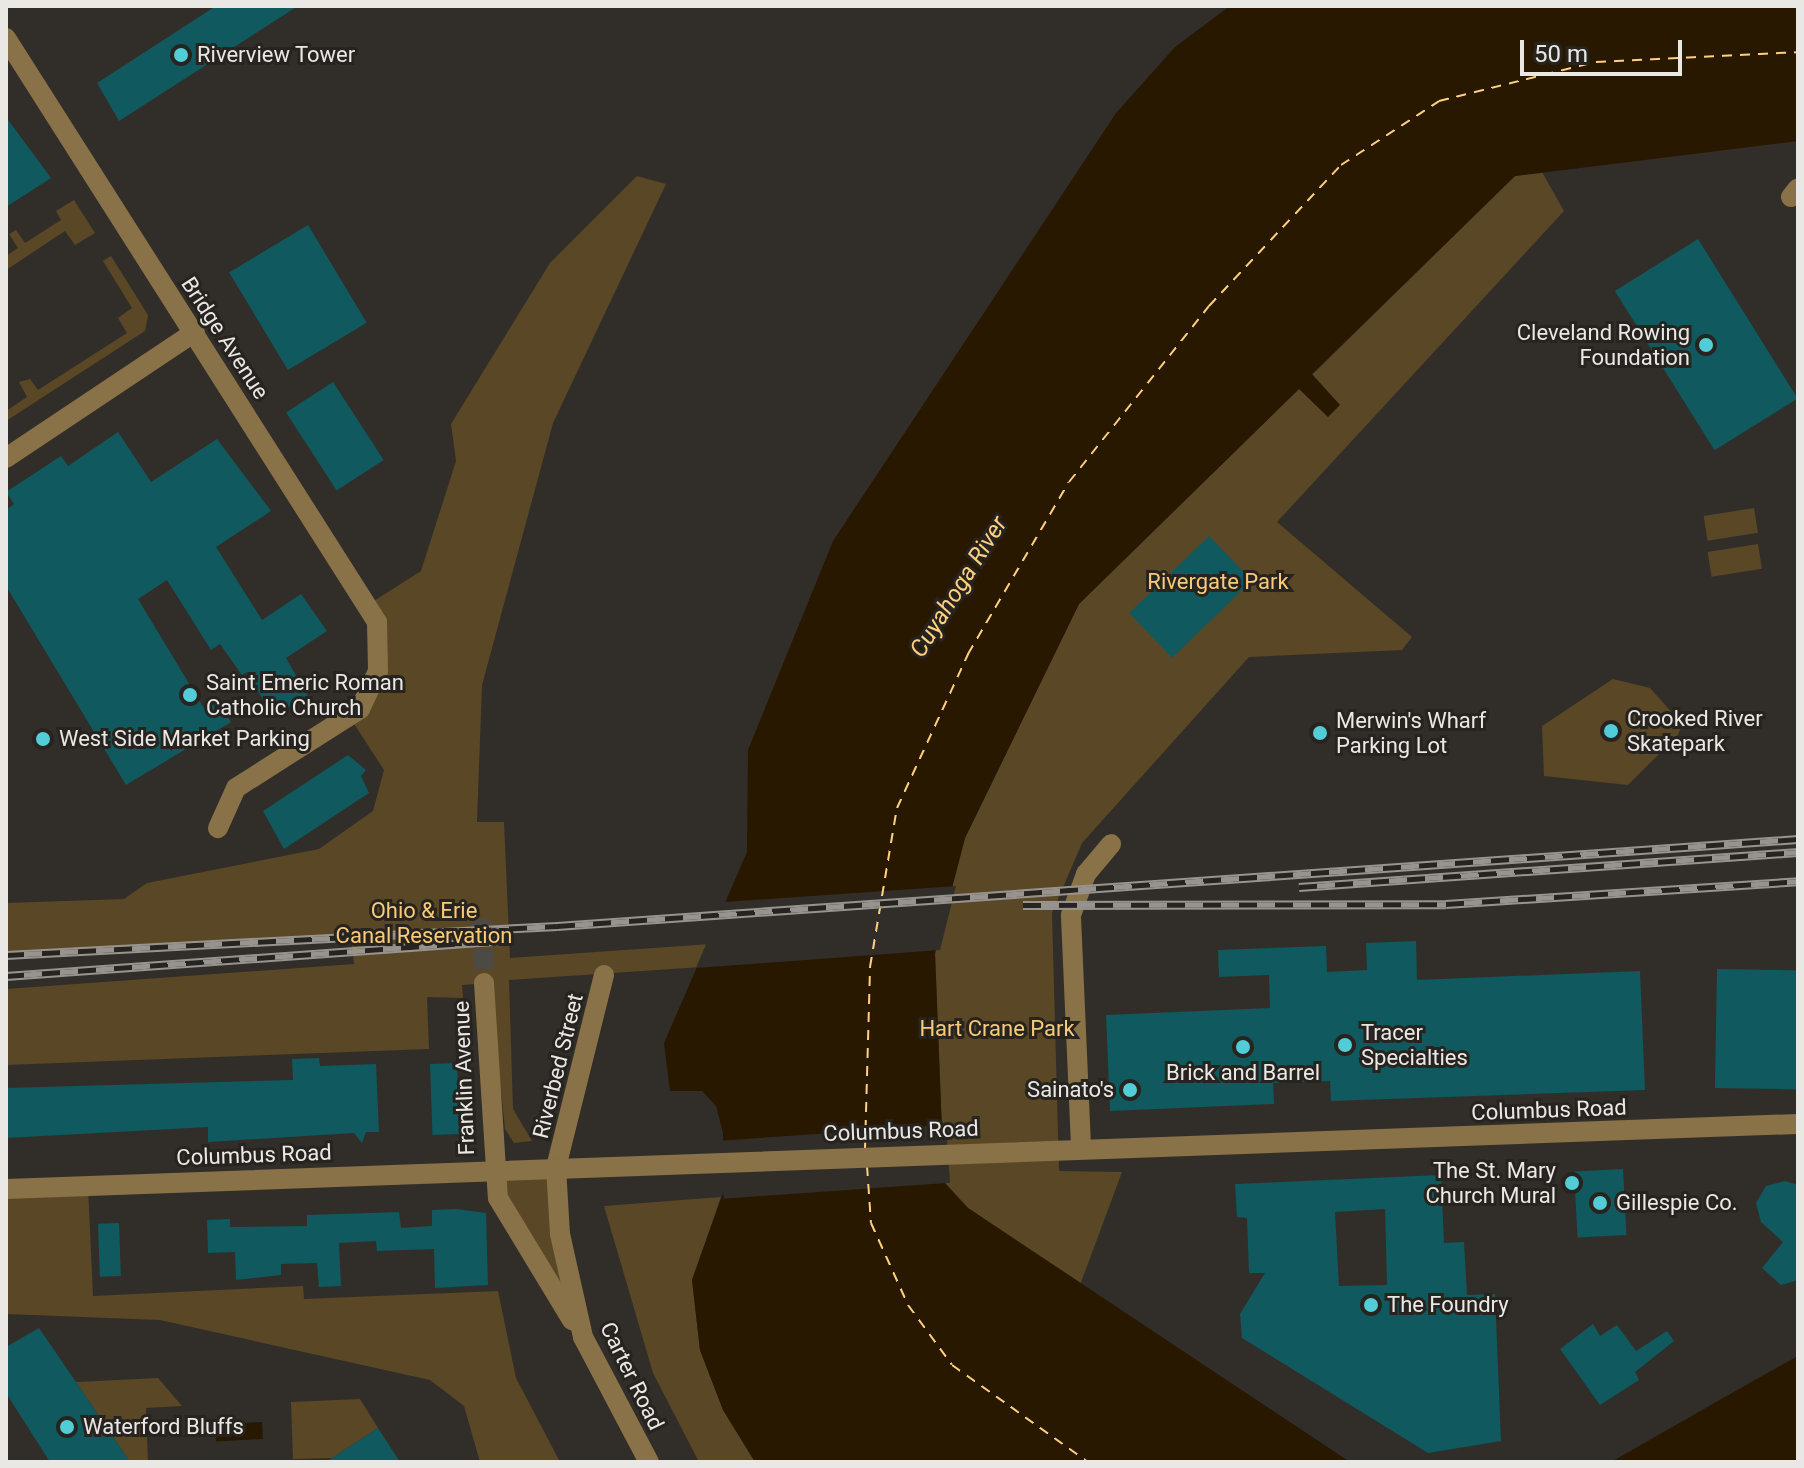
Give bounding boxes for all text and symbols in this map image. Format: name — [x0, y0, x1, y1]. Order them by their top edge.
scale bar — [1524, 24, 1686, 74]
text: 50 m — [1534, 40, 1588, 68]
place label: Riverview Tower — [197, 42, 356, 68]
marker: Riverview Tower — [172, 46, 190, 64]
street label: Bridge Avenue — [176, 272, 274, 404]
place label: Cleveland Rowing Foundation — [1517, 319, 1690, 370]
marker: Cleveland Rowing Foundation — [1697, 336, 1715, 354]
water label: Cuyahoga River — [904, 511, 1014, 663]
park label: Rivergate Park — [1147, 569, 1289, 595]
place label: Saint Emeric Roman Catholic Church — [206, 669, 404, 720]
marker: Saint Emeric Roman Catholic Church — [181, 686, 199, 704]
place label: Crooked River Skatepark — [1627, 705, 1763, 756]
place label: Merwin's Wharf Parking Lot — [1336, 707, 1486, 758]
marker: Crooked River Skatepark — [1602, 722, 1620, 740]
marker: Merwin's Wharf Parking Lot — [1311, 724, 1329, 742]
place label: West Side Market Parking — [59, 726, 310, 752]
marker: West Side Market Parking — [34, 730, 52, 748]
park label: Ohio & Erie Canal Reservation — [336, 897, 512, 948]
street label: Riverbed Street — [527, 991, 589, 1141]
street label: Franklin Avenue — [448, 1000, 480, 1156]
park label: Hart Crane Park — [919, 1016, 1075, 1042]
place label: Tracer Specialties — [1361, 1019, 1468, 1070]
marker: Tracer Specialties — [1336, 1036, 1354, 1054]
marker: Brick and Barrel — [1234, 1038, 1252, 1056]
place label: Brick and Barrel — [1166, 1060, 1320, 1086]
place label: Sainato's — [1027, 1077, 1114, 1103]
marker: Sainato's — [1121, 1081, 1139, 1099]
street label: Columbus Road — [1471, 1094, 1627, 1126]
street label: Columbus Road — [823, 1115, 979, 1147]
street label: Columbus Road — [176, 1139, 332, 1171]
place label: The St. Mary Church Mural — [1425, 1157, 1556, 1208]
marker: The St. Mary Church Mural — [1563, 1174, 1581, 1192]
place label: Gillespie Co. — [1616, 1190, 1738, 1216]
marker: Gillespie Co. — [1591, 1194, 1609, 1212]
place label: The Foundry — [1387, 1292, 1509, 1318]
marker: The Foundry — [1362, 1296, 1380, 1314]
street label: Carter Road — [595, 1318, 669, 1434]
place label: Waterford Bluffs — [83, 1414, 244, 1440]
marker: Waterford Bluffs — [58, 1418, 76, 1436]

